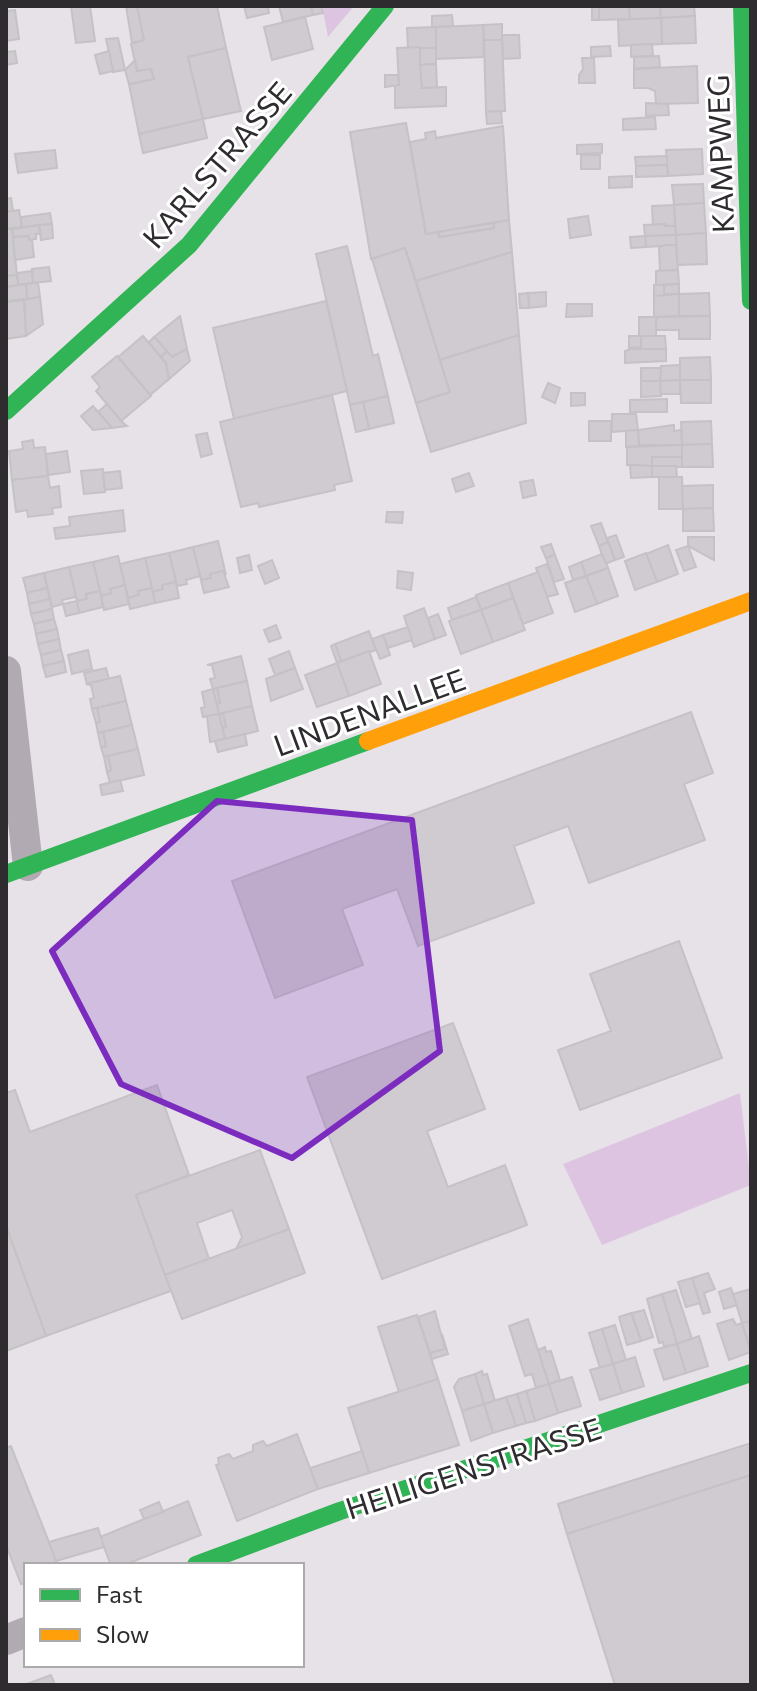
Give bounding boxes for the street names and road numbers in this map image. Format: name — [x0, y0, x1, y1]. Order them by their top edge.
street label: KARLSTRASSE — [134, 73, 298, 255]
street label: KAMPWEG — [698, 74, 740, 234]
street label: LINDENALLEE — [268, 659, 470, 763]
street label: HEILIGENSTRASSE — [340, 1408, 606, 1526]

